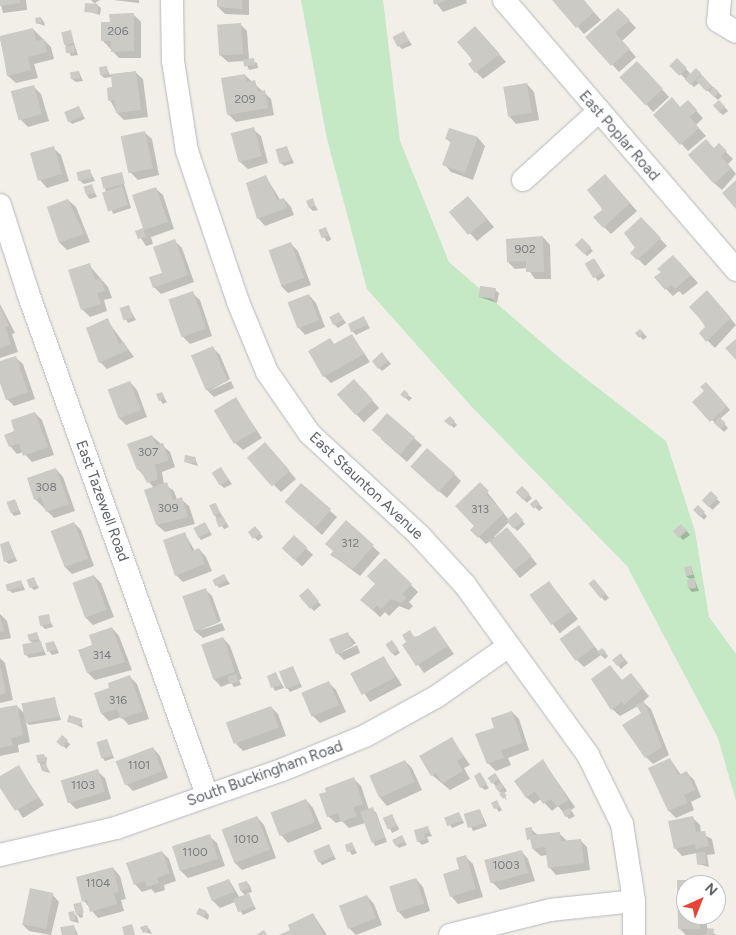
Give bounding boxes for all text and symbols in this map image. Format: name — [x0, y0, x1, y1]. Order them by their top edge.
house number: 206 — [107, 25, 129, 39]
street label: East Poplar Road — [575, 87, 663, 185]
house number: 209 — [234, 93, 256, 107]
house number: 902 — [514, 243, 536, 257]
street label: East Staunton Avenue — [305, 429, 427, 543]
street label: East Tazewell Road — [72, 438, 132, 564]
house number: 307 — [138, 446, 158, 460]
house number: 308 — [35, 481, 57, 495]
house number: 309 — [157, 502, 179, 516]
house number: 313 — [471, 503, 489, 517]
house number: 312 — [341, 537, 359, 551]
house number: 314 — [93, 649, 111, 663]
house number: 316 — [109, 694, 127, 708]
street label: South Buckingham Road — [185, 737, 345, 811]
house number: 1101 — [128, 759, 150, 773]
house number: 1103 — [71, 779, 95, 793]
house number: 1010 — [233, 833, 259, 847]
house number: 1100 — [182, 846, 208, 860]
house number: 1003 — [493, 859, 519, 873]
north arrow — [676, 875, 726, 925]
house number: 1104 — [85, 877, 111, 891]
text: N — [701, 880, 721, 899]

